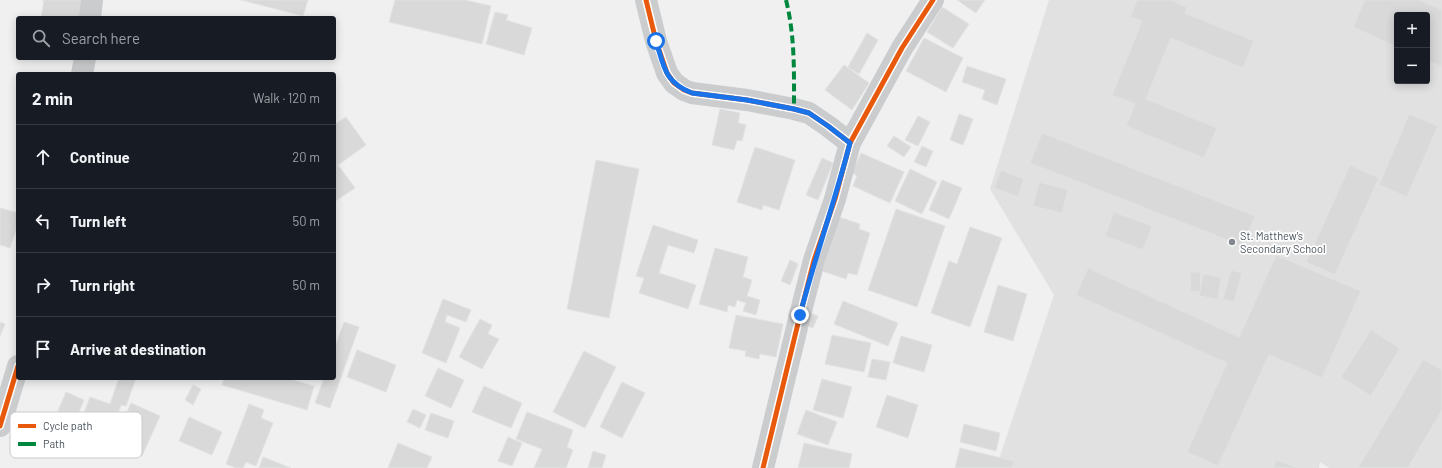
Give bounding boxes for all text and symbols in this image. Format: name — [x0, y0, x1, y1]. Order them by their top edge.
map controls — [1394, 12, 1430, 84]
button: + — [1394, 12, 1430, 48]
search box — [16, 16, 336, 60]
icon: search — [30, 27, 52, 49]
text: Search here — [62, 29, 140, 47]
route start — [647, 32, 665, 50]
button: − — [1394, 48, 1430, 84]
text: 2 min — [32, 88, 73, 108]
text: Walk · 120 m — [253, 90, 320, 106]
icon: ahead — [32, 146, 54, 168]
text: Continue — [70, 148, 130, 166]
text: 20 m — [292, 149, 320, 165]
icon: left — [32, 210, 54, 232]
text: Turn left — [70, 212, 126, 230]
text: 50 m — [293, 213, 320, 229]
place label: St. Matthew's Secondary School — [1240, 229, 1326, 255]
marker: St. Matthew's Secondary School — [1227, 237, 1237, 247]
icon: right — [32, 274, 54, 296]
text: Turn right — [70, 276, 135, 294]
text: 50 m — [293, 277, 320, 293]
route end — [791, 306, 809, 324]
icon: arrive — [32, 338, 54, 360]
text: Arrive at destination — [70, 340, 206, 358]
legend — [10, 412, 142, 458]
text: Cycle path — [43, 419, 93, 432]
text: Path — [43, 437, 65, 450]

